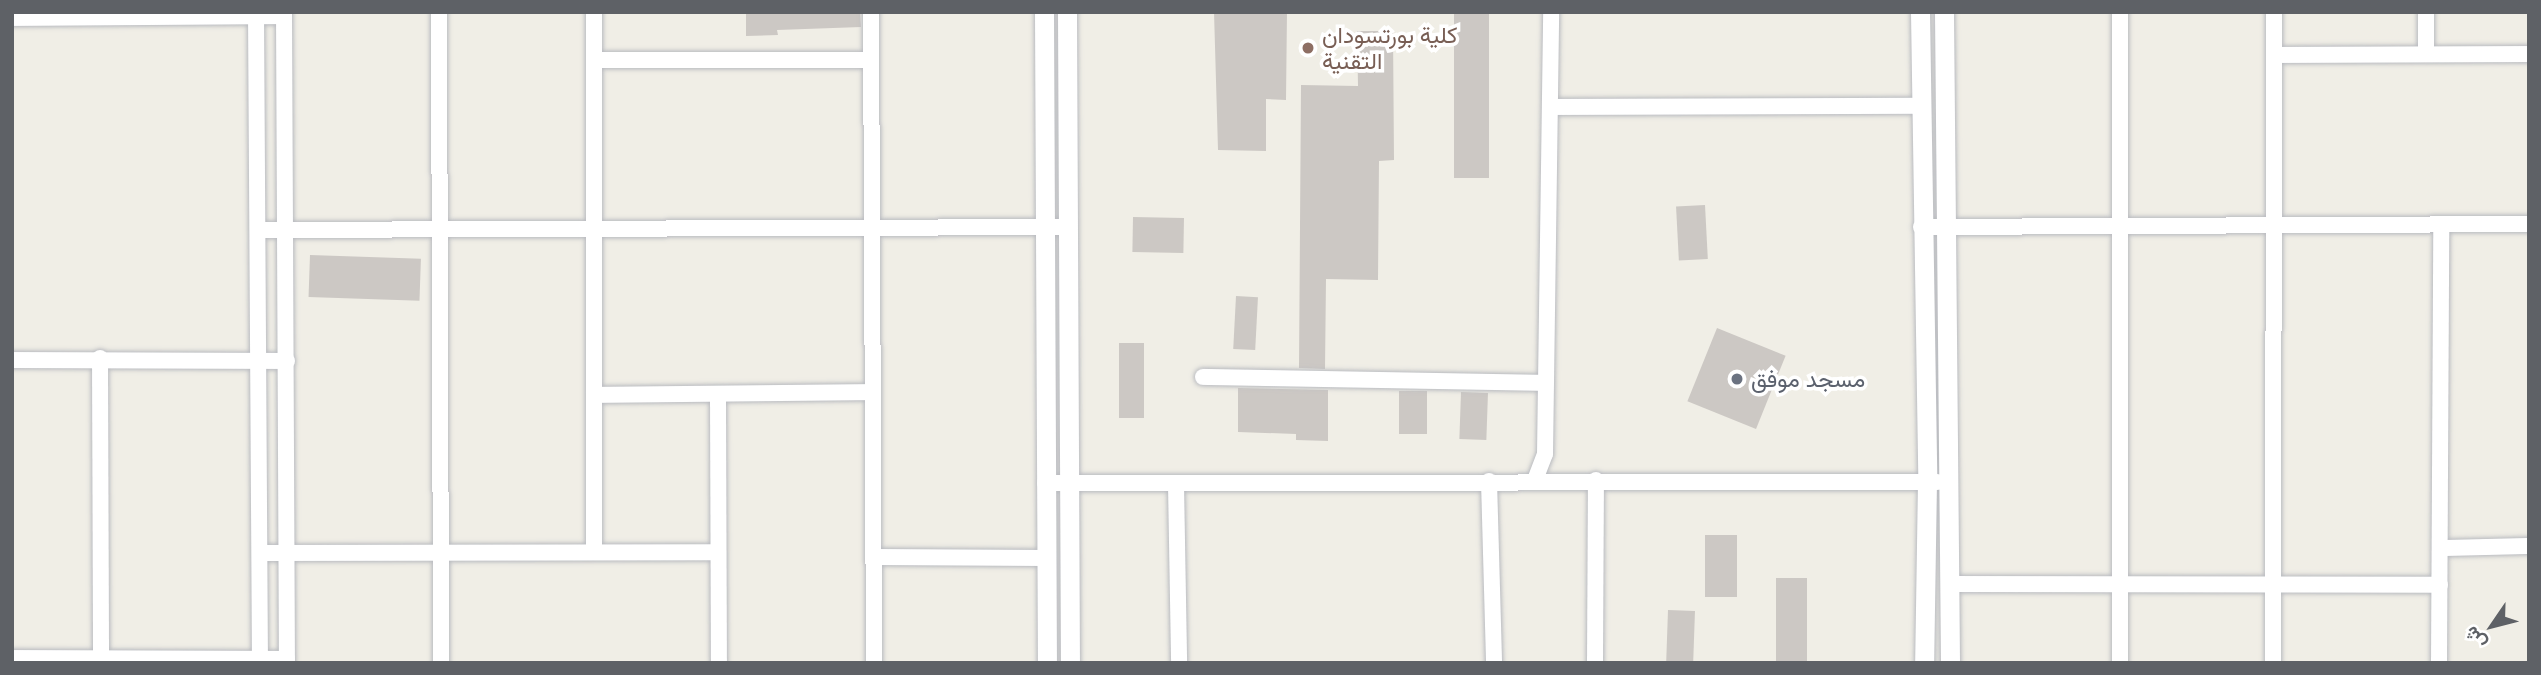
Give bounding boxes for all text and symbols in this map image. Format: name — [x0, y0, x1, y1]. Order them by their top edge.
place label: كلية بورتسودان التقنية — [1322, 21, 1458, 75]
marker: كلية بورتسودان التقنية — [1300, 40, 1316, 56]
place label: مسجد موفق — [1751, 365, 1865, 393]
marker: مسجد موفق — [1729, 371, 1745, 387]
north arrow — [2457, 591, 2527, 661]
text: ش — [2459, 622, 2490, 654]

